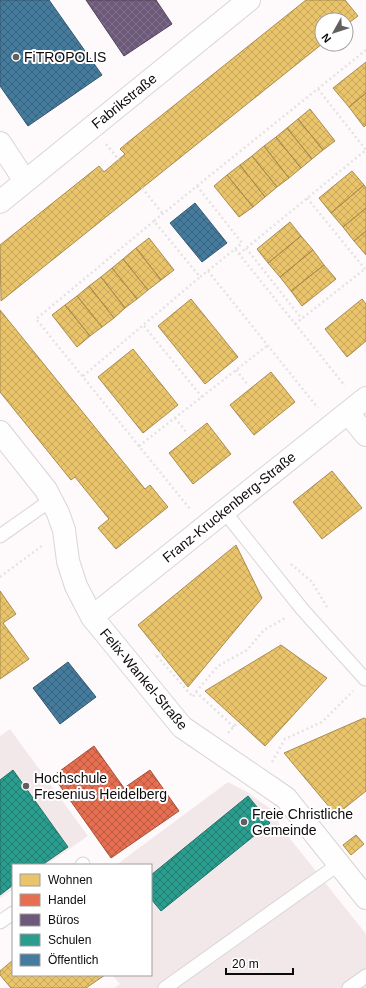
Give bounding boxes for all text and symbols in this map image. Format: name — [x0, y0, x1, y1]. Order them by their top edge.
north arrow — [314, 12, 354, 52]
text: N — [319, 31, 333, 45]
place label: FiTROPOLIS — [24, 49, 106, 65]
marker: FiTROPOLIS — [11, 52, 21, 62]
street label: Fabrikstraße — [88, 70, 160, 132]
street label: Franz-Kruckenberg-Straße — [159, 448, 299, 566]
street label: Felix-Wankel-Straße — [97, 625, 191, 733]
place label: Hochschule Fresenius Heidelberg — [34, 770, 167, 802]
marker: Hochschule Fresenius Heidelberg — [21, 781, 31, 791]
place label: Freie Christliche Gemeinde — [252, 806, 353, 838]
marker: Freie Christliche Gemeinde — [239, 817, 249, 827]
legend — [12, 864, 152, 976]
text: Wohnen — [48, 873, 92, 887]
text: Handel — [48, 893, 86, 907]
text: Büros — [48, 913, 79, 927]
text: Schulen — [48, 933, 91, 947]
scale bar — [226, 950, 293, 976]
text: Öffentlich — [48, 953, 98, 967]
text: 20 m — [232, 957, 259, 971]

